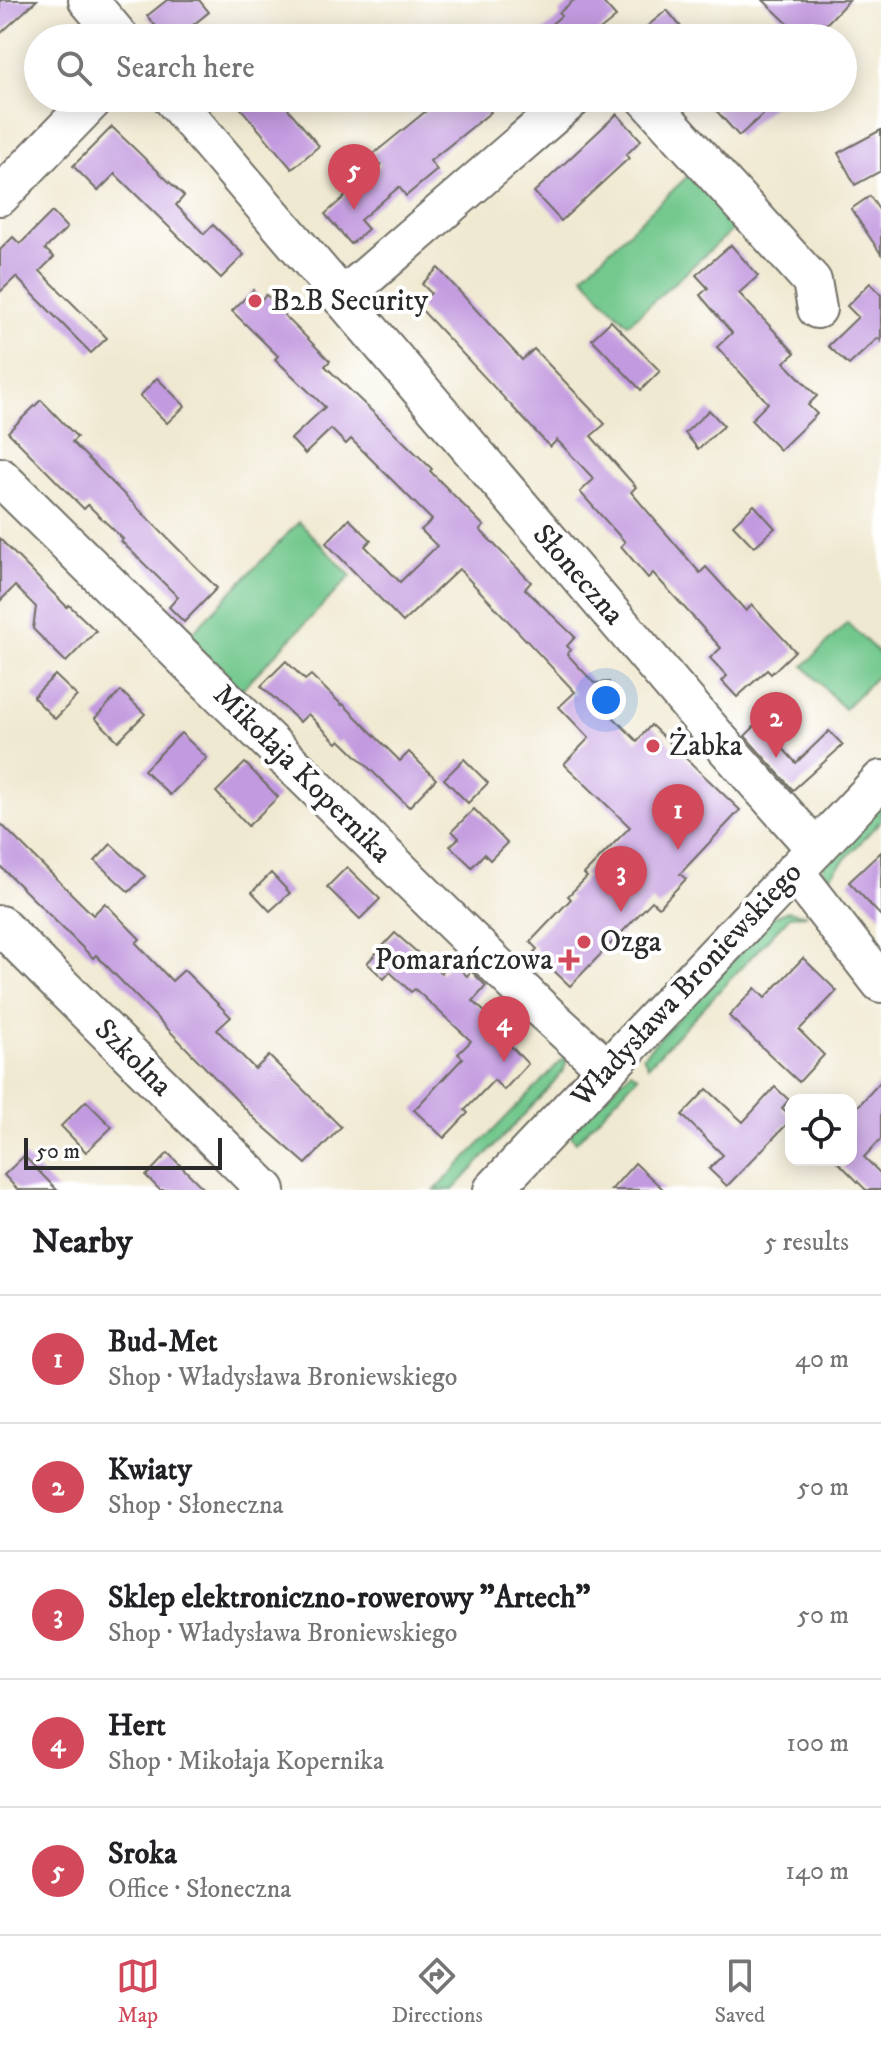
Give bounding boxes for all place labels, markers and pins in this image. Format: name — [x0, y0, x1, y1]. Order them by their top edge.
pin: 5 — [328, 144, 380, 210]
place label: B2B Security — [271, 283, 429, 320]
marker: B2B Security — [246, 292, 264, 310]
pin: 2 — [750, 692, 802, 758]
place label: Żabka — [669, 727, 743, 765]
marker: Żabka — [644, 737, 662, 755]
pin: 1 — [652, 784, 704, 850]
pin: 3 — [595, 846, 647, 912]
place label: Ozga — [600, 924, 662, 961]
marker: Ozga — [575, 933, 593, 951]
place label: Pomarańczowa — [374, 942, 553, 979]
marker: Pomarańczowa — [560, 951, 578, 969]
pin: 4 — [478, 996, 530, 1062]

